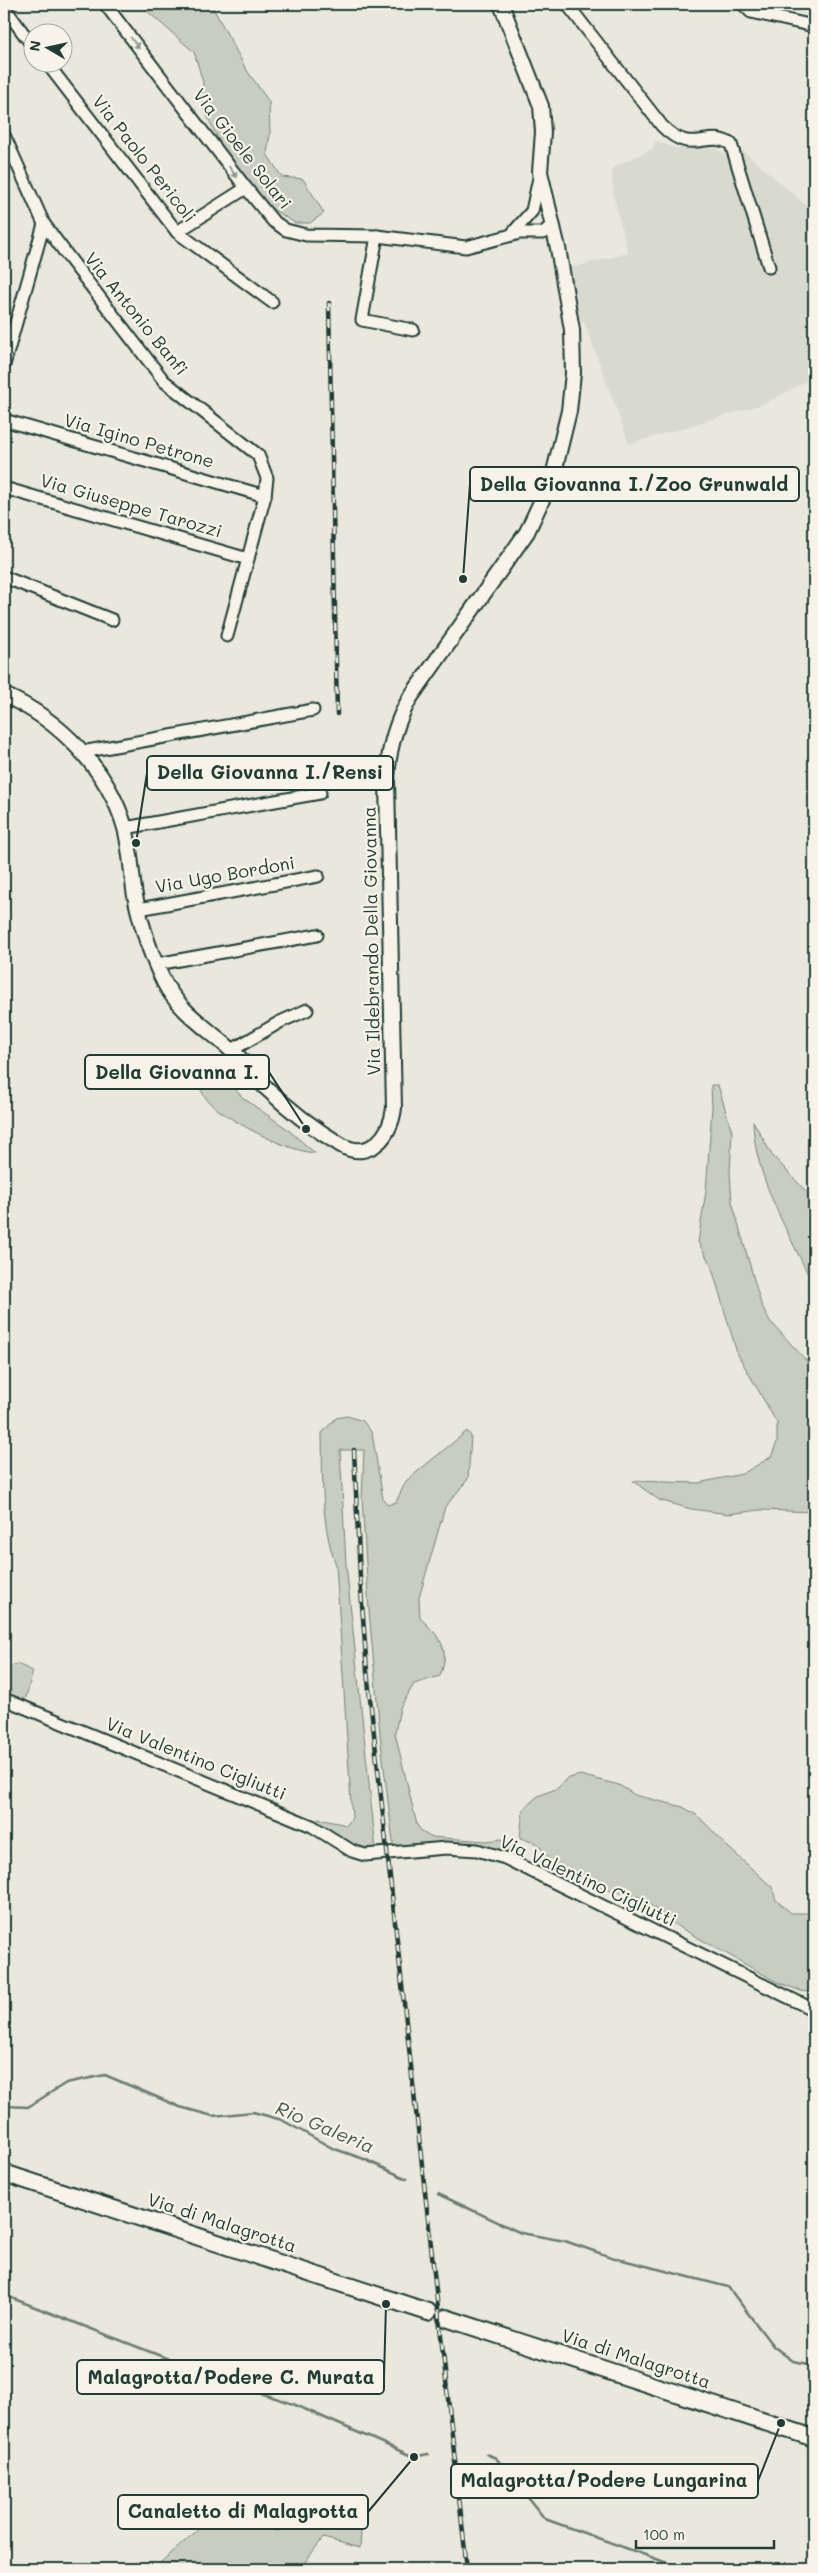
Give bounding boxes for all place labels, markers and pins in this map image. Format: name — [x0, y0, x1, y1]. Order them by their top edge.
callout: Della Giovanna I./Zoo Grunwald — [470, 467, 799, 501]
callout: Della Giovanna I./Rensi — [147, 756, 393, 790]
callout: Della Giovanna I. — [85, 1055, 269, 1089]
callout: Malagrotta/Podere C. Murata — [77, 2360, 384, 2394]
callout: Malagrotta/Podere Lungarina — [451, 2464, 758, 2498]
callout: Canaletto di Malagrotta — [118, 2495, 368, 2529]

